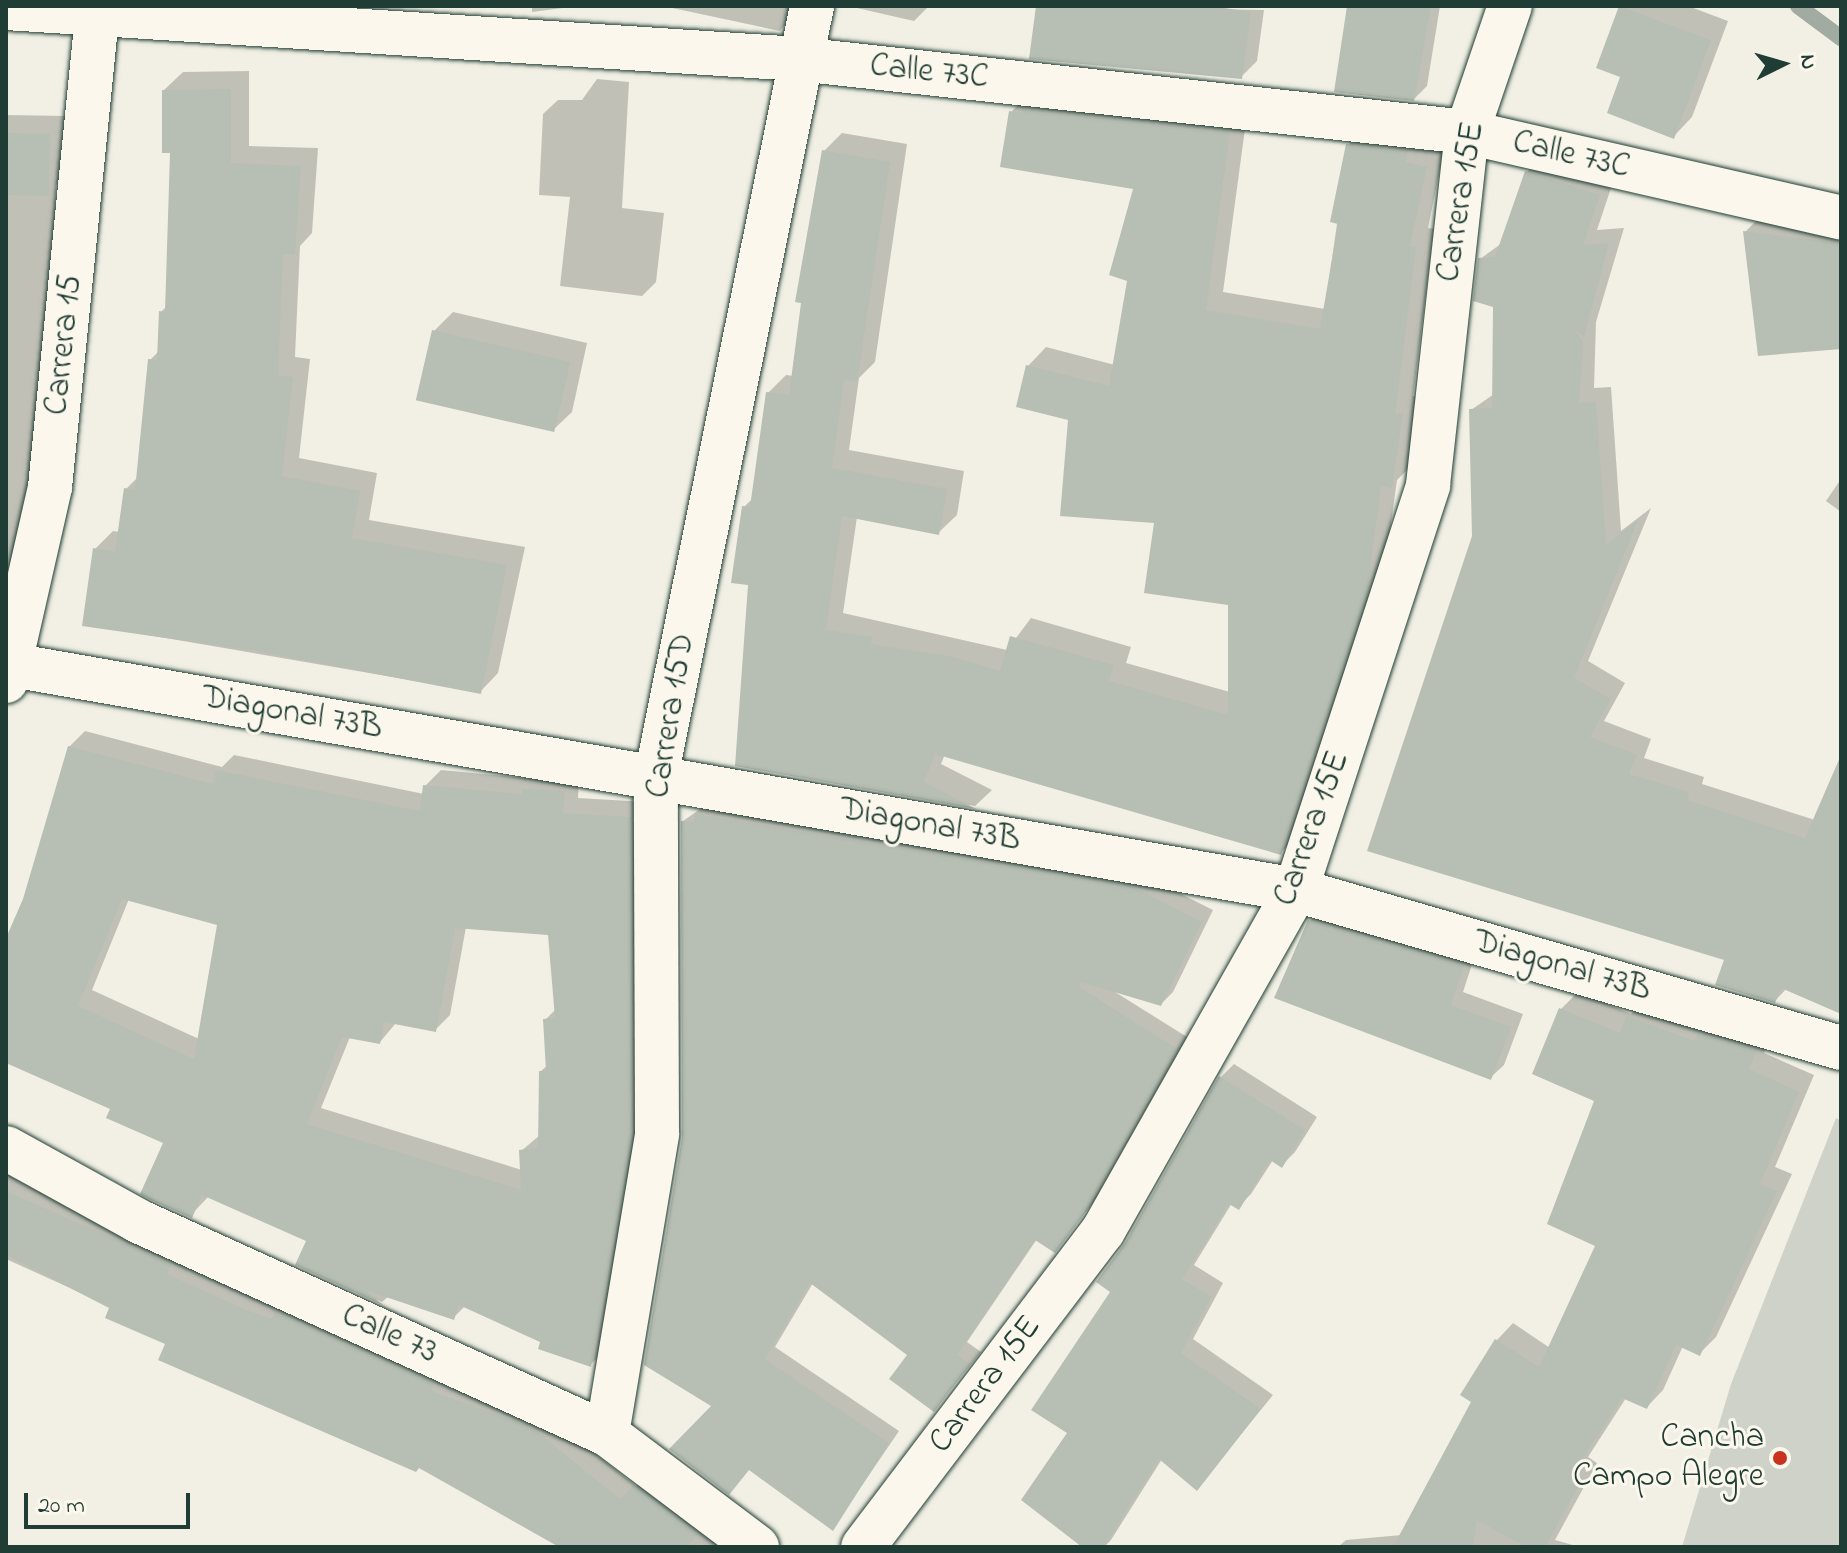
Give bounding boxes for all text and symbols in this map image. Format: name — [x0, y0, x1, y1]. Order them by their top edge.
north arrow — [1743, 24, 1823, 104]
street label: Calle 73C — [868, 46, 990, 100]
text: N — [1790, 53, 1823, 71]
street label: Carrera 15E — [1429, 119, 1495, 285]
street label: Calle 73C — [1508, 123, 1634, 189]
street label: Carrera 15 — [37, 273, 93, 417]
street label: Carrera 15D — [639, 631, 705, 801]
street label: Diagonal 73B — [199, 678, 385, 750]
street label: Carrera 15E — [1266, 746, 1360, 912]
street label: Diagonal 73B — [837, 790, 1023, 862]
street label: Diagonal 73B — [1469, 922, 1655, 1012]
street label: Calle 73 — [335, 1296, 443, 1374]
street label: Carrera 15E — [921, 1308, 1051, 1462]
place label: Cancha Campo Alegre — [1573, 1418, 1764, 1498]
marker: Cancha Campo Alegre — [1771, 1449, 1789, 1467]
scale bar — [28, 1477, 194, 1527]
text: 20 m — [38, 1489, 85, 1524]

